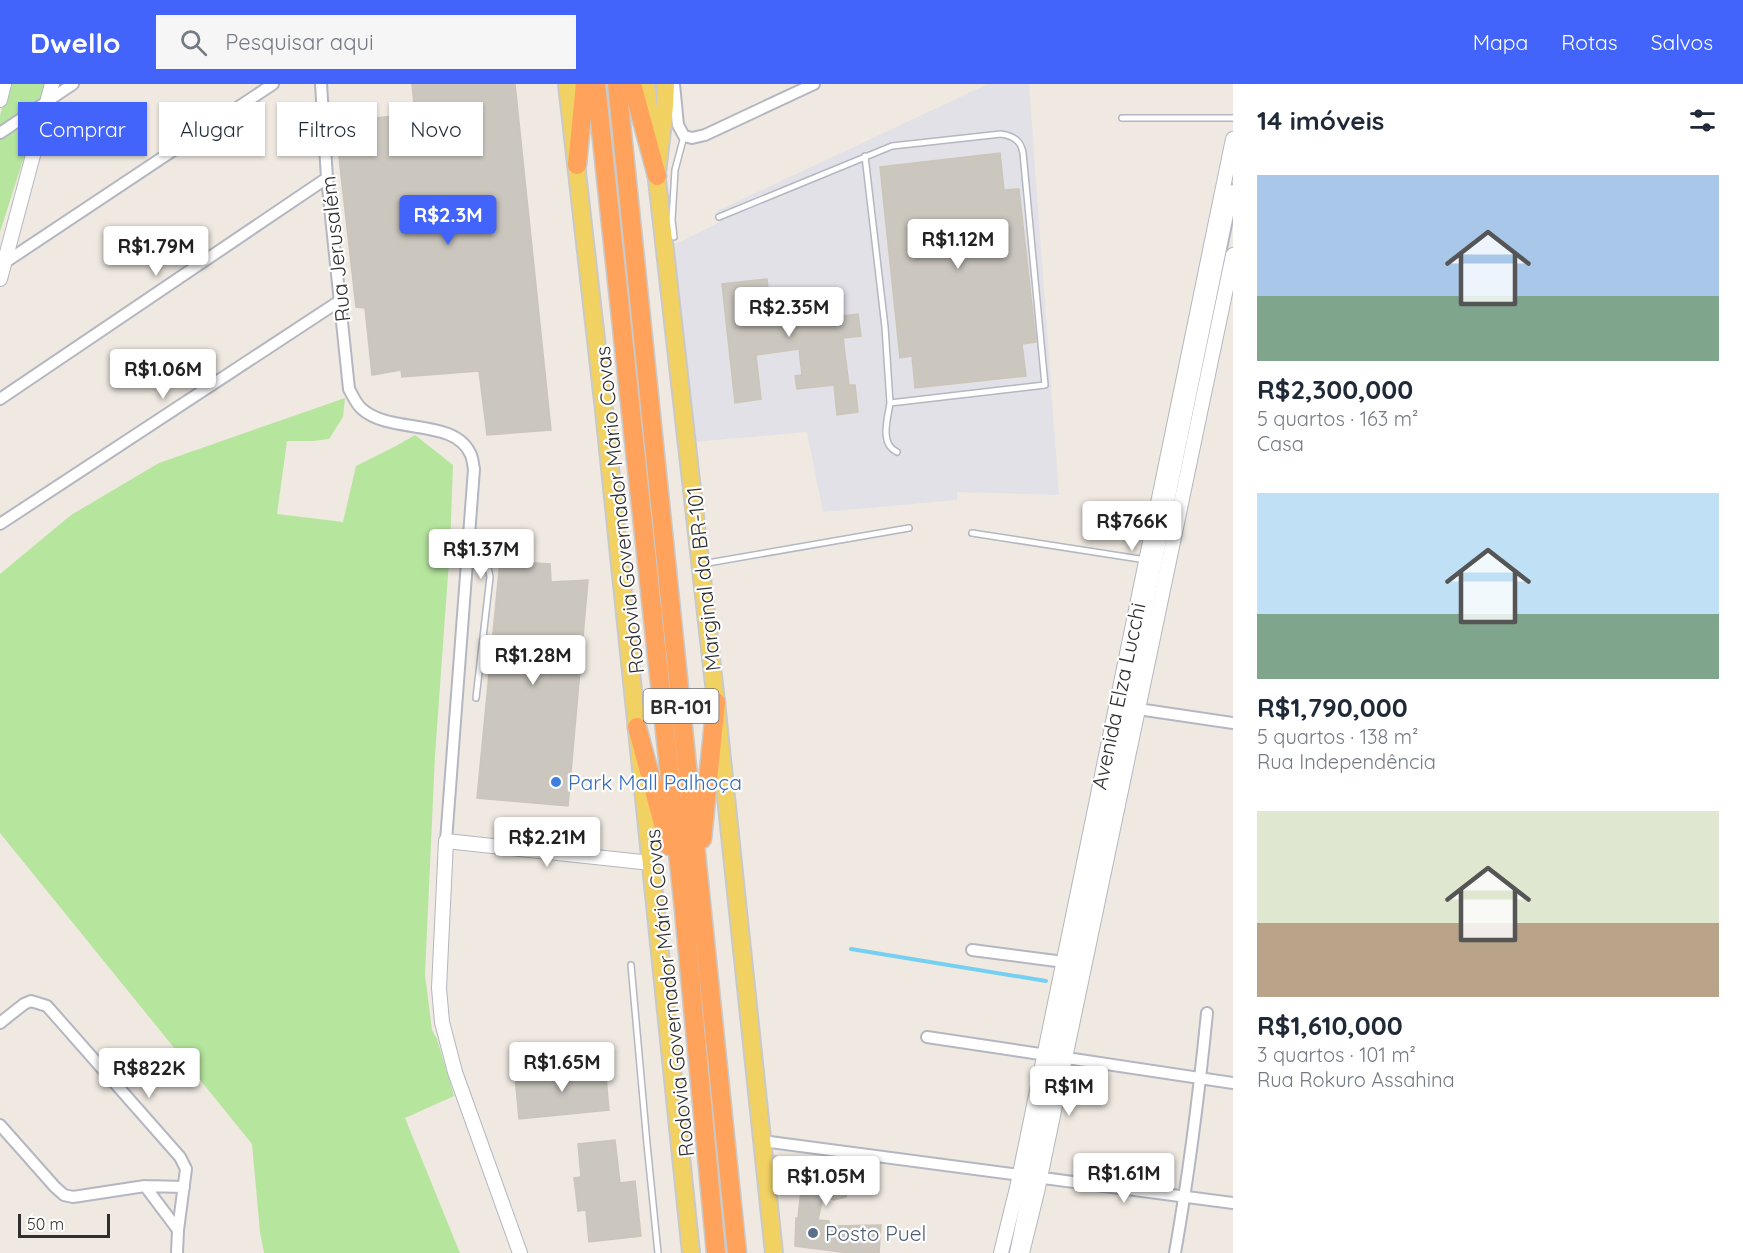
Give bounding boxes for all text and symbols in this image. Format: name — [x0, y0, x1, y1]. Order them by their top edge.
search box — [156, 15, 576, 69]
text: Dwello — [30, 25, 120, 60]
icon: search — [177, 26, 210, 59]
text: Pesquisar aqui — [225, 28, 374, 56]
text: Mapa — [1473, 29, 1528, 55]
text: Rotas — [1561, 29, 1618, 55]
text: Salvos — [1651, 29, 1713, 55]
chip: Comprar — [18, 102, 147, 156]
chip: Alugar — [159, 102, 265, 156]
chip: Filtros — [277, 102, 377, 156]
chip: Novo — [389, 102, 483, 156]
text: 14 imóveis — [1257, 104, 1384, 137]
icon: filters — [1686, 104, 1719, 137]
street label: Rua Jerusalém — [314, 175, 356, 323]
pin: R$2.3M — [399, 195, 497, 246]
text: R$2.3M — [413, 202, 483, 227]
icon: home — [1434, 214, 1542, 322]
pin: R$1.12M — [903, 219, 1013, 270]
pin: R$1.79M — [101, 226, 211, 277]
text: R$1.12M — [922, 226, 994, 251]
text: R$1.79M — [117, 233, 195, 258]
pin: R$2.35M — [734, 287, 844, 338]
text: R$2.35M — [749, 294, 829, 319]
street label: Rodovia Governador Mário Covas — [589, 345, 649, 675]
pin: R$1.06M — [108, 349, 218, 400]
text: R$1.06M — [124, 356, 202, 381]
text: R$2,300,000 — [1257, 373, 1413, 406]
text: 5 quartos · 163 m² — [1257, 406, 1418, 431]
text: Casa — [1257, 431, 1304, 456]
street label: Marginal da BR-101 — [680, 486, 726, 672]
pin: R$766K — [1083, 501, 1181, 552]
text: R$766K — [1096, 508, 1168, 533]
pin: R$1.37M — [426, 529, 536, 580]
icon: home — [1434, 532, 1542, 640]
text: R$1.37M — [443, 536, 519, 561]
street label: Avenida Elza Lucchi — [1086, 600, 1150, 792]
pin: R$1.28M — [478, 635, 588, 686]
text: R$1.28M — [494, 642, 572, 667]
road number: BR-101 — [644, 689, 718, 723]
text: R$1,790,000 — [1257, 691, 1408, 724]
text: 5 quartos · 138 m² — [1257, 724, 1418, 749]
text: Rua Independência — [1257, 749, 1436, 774]
place label: Park Mall Palhoça — [568, 769, 742, 795]
marker: Park Mall Palhoça — [549, 775, 563, 789]
pin: R$2.21M — [492, 817, 602, 868]
text: R$2.21M — [508, 824, 586, 849]
street label: Rodovia Governador Mário Covas — [639, 828, 699, 1158]
icon: home — [1434, 850, 1542, 958]
text: R$1,610,000 — [1257, 1009, 1403, 1042]
pin: R$1.65M — [507, 1042, 617, 1093]
text: 3 quartos · 101 m² — [1257, 1042, 1416, 1067]
pin: R$822K — [100, 1048, 198, 1099]
text: R$1.65M — [523, 1049, 601, 1074]
text: R$822K — [113, 1055, 185, 1080]
pin: R$1M — [1033, 1066, 1105, 1117]
text: Rua Rokuro Assahina — [1257, 1067, 1455, 1092]
text: R$1M — [1044, 1073, 1094, 1098]
pin: R$1.61M — [1069, 1153, 1179, 1204]
pin: R$1.05M — [771, 1156, 881, 1207]
text: R$1.61M — [1087, 1160, 1161, 1185]
text: R$1.05M — [787, 1163, 865, 1188]
scale bar — [18, 1211, 110, 1238]
text: 50 m — [27, 1214, 64, 1234]
place label: Posto Puel — [825, 1220, 926, 1246]
marker: Posto Puel — [806, 1226, 820, 1240]

